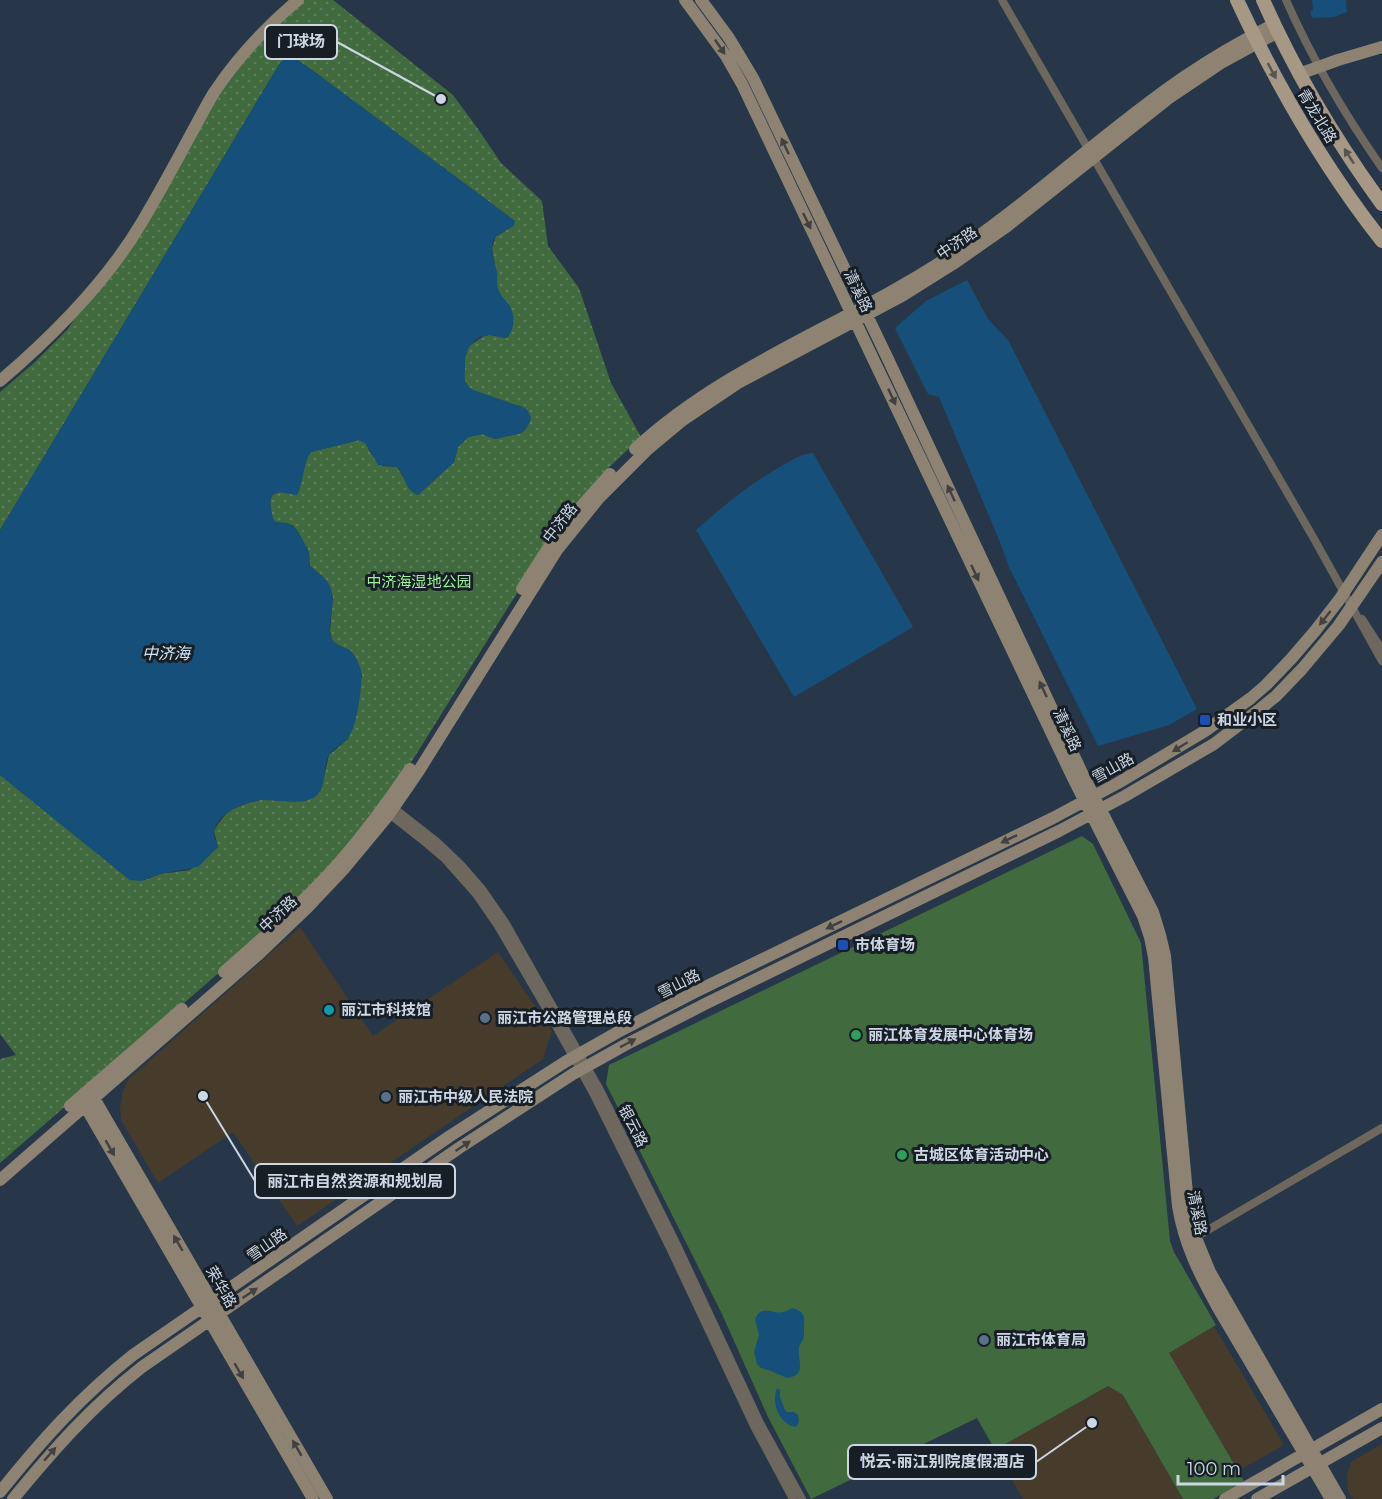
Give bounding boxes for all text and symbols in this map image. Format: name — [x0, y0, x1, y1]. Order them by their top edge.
callout: 门球场 — [265, 25, 337, 59]
text: 门球场 — [277, 32, 325, 51]
one-way arrow — [714, 39, 725, 55]
one-way arrow — [1267, 63, 1277, 80]
street label: 青龙北路 — [1294, 85, 1341, 146]
one-way arrow — [781, 138, 790, 155]
one-way arrow — [1344, 148, 1355, 164]
one-way arrow — [803, 212, 812, 229]
street label: 中济路 — [933, 222, 981, 263]
street label: 清溪路 — [840, 266, 877, 315]
one-way arrow — [887, 388, 896, 405]
one-way arrow — [946, 485, 955, 502]
street label: 中济路 — [538, 499, 581, 546]
one-way arrow — [971, 564, 980, 581]
park label: 中济海湿地公园 — [366, 572, 472, 591]
one-way arrow — [1320, 611, 1332, 626]
water label: 中济海 — [142, 644, 192, 663]
one-way arrow — [1038, 680, 1047, 697]
street label: 清溪路 — [1049, 705, 1086, 754]
place label: 和业小区 — [1217, 710, 1277, 729]
marker: 和业小区 — [1198, 713, 1212, 727]
one-way arrow — [1172, 741, 1189, 752]
street label: 雪山路 — [1088, 748, 1137, 787]
one-way arrow — [1000, 835, 1017, 844]
street label: 中济路 — [255, 891, 301, 936]
one-way arrow — [825, 920, 842, 929]
place label: 市体育场 — [855, 935, 915, 954]
marker: 市体育场 — [836, 938, 850, 952]
street label: 雪山路 — [654, 965, 703, 1002]
place label: 丽江市科技馆 — [341, 1000, 431, 1019]
marker: 丽江市科技馆 — [322, 1003, 336, 1017]
place label: 丽江市公路管理总段 — [497, 1008, 632, 1027]
marker: 丽江市公路管理总段 — [478, 1011, 492, 1025]
place label: 丽江体育发展中心体育场 — [868, 1025, 1033, 1044]
marker: 丽江体育发展中心体育场 — [849, 1028, 863, 1042]
one-way arrow — [620, 1038, 637, 1048]
place label: 丽江市中级人民法院 — [398, 1087, 533, 1106]
marker: 丽江市中级人民法院 — [379, 1090, 393, 1104]
street label: 银云路 — [615, 1101, 652, 1150]
one-way arrow — [105, 1140, 115, 1157]
one-way arrow — [454, 1140, 471, 1151]
place label: 古城区体育活动中心 — [914, 1145, 1049, 1164]
marker: 古城区体育活动中心 — [895, 1148, 909, 1162]
callout: 丽江市自然资源和规划局 — [255, 1164, 455, 1198]
text: 丽江市自然资源和规划局 — [267, 1172, 443, 1191]
street label: 清溪路 — [1184, 1189, 1211, 1237]
street label: 雪山路 — [243, 1224, 291, 1265]
one-way arrow — [174, 1235, 184, 1252]
street label: 荣华路 — [202, 1263, 241, 1311]
one-way arrow — [242, 1287, 259, 1298]
place label: 丽江市体育局 — [996, 1330, 1086, 1349]
marker: 丽江市体育局 — [977, 1333, 991, 1347]
one-way arrow — [234, 1363, 244, 1380]
one-way arrow — [292, 1440, 303, 1456]
callout: 悦云·丽江别院度假酒店 — [848, 1445, 1036, 1479]
one-way arrow — [44, 1446, 57, 1462]
scale bar — [1178, 1448, 1283, 1486]
text: 悦云·丽江别院度假酒店 — [860, 1452, 1024, 1471]
text: 100 m — [1187, 1458, 1241, 1480]

